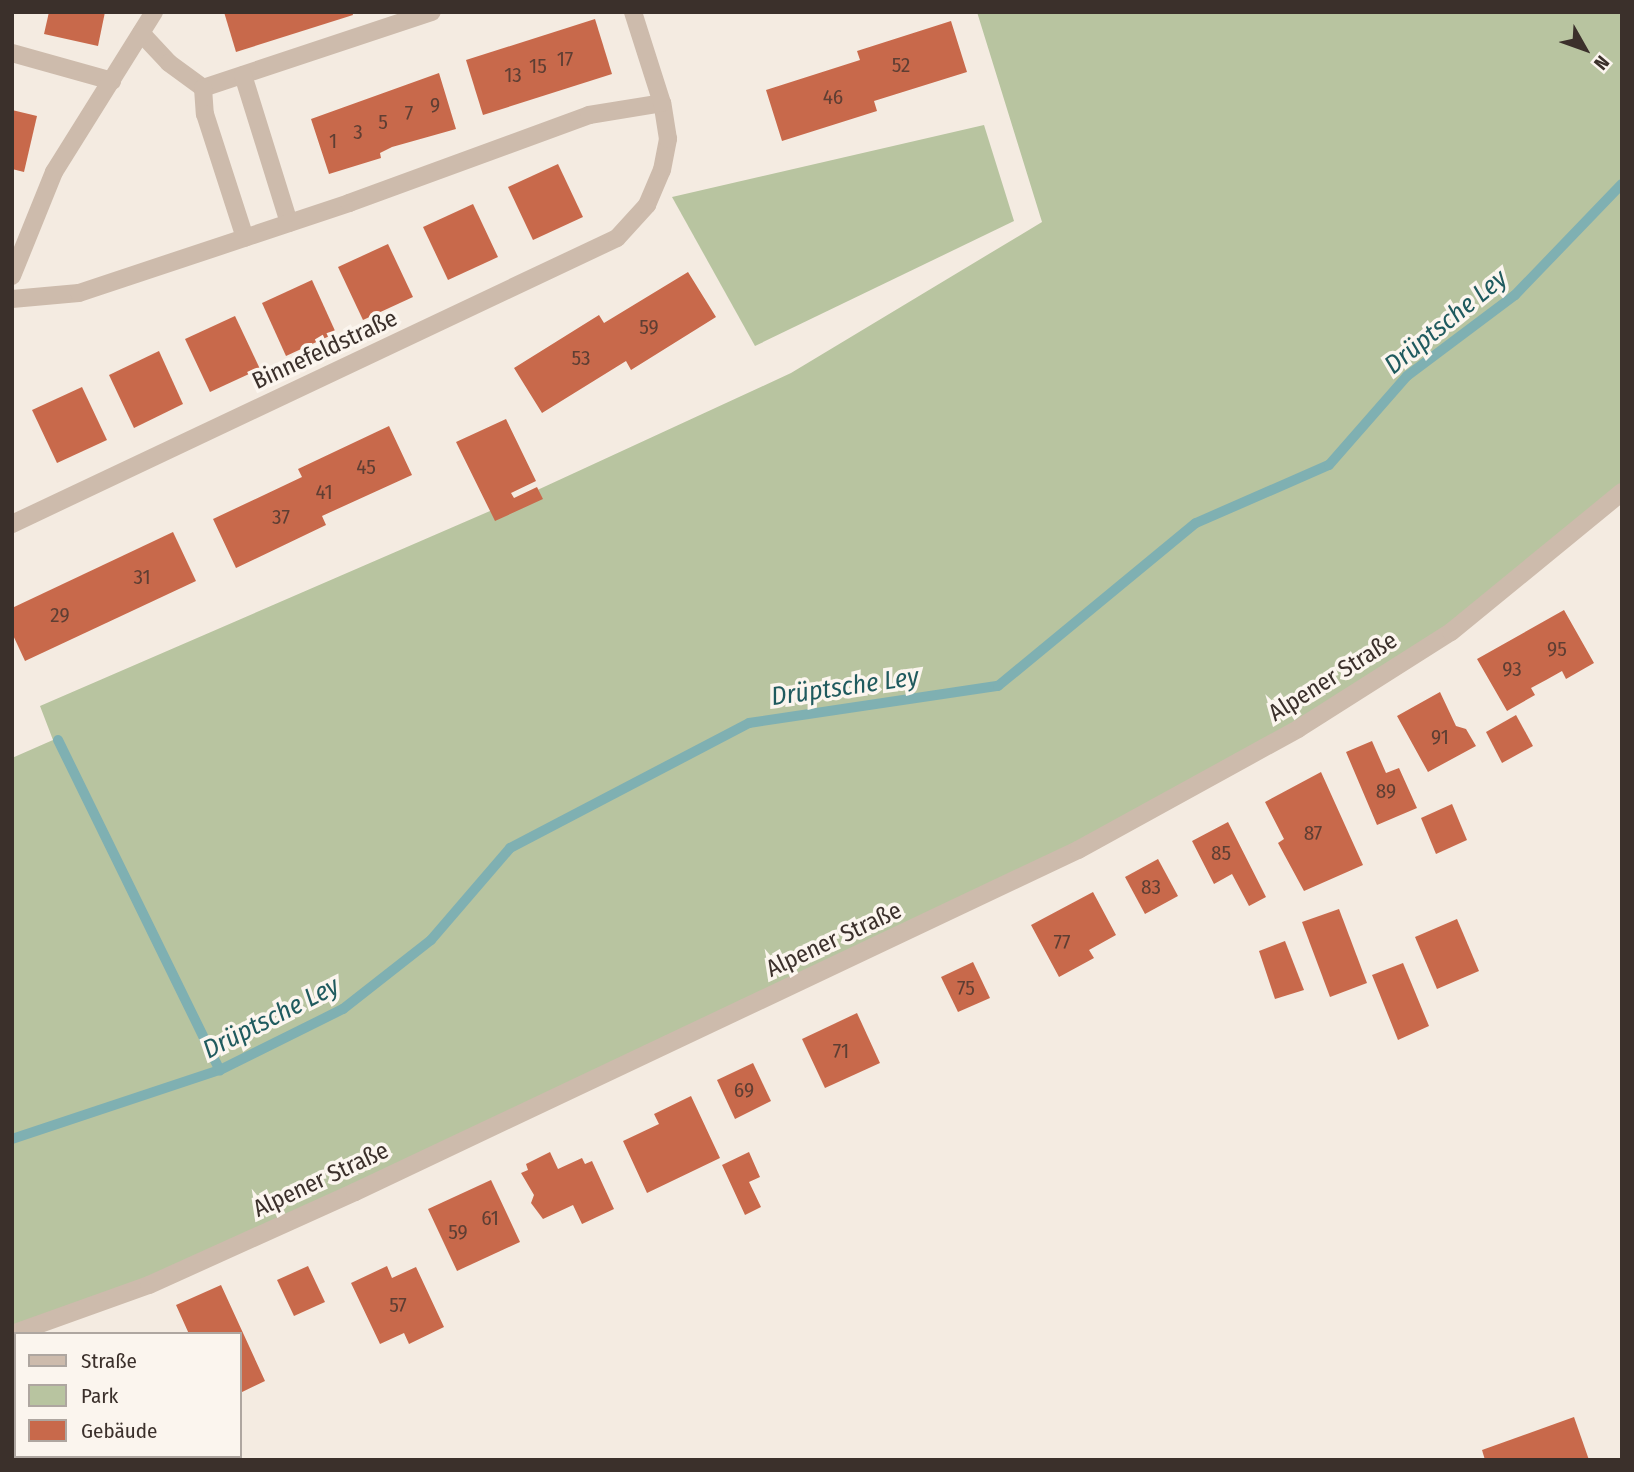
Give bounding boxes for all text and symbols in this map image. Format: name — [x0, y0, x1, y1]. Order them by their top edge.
north arrow — [1550, 14, 1620, 84]
house number: 17 — [557, 46, 573, 72]
text: N — [1589, 51, 1614, 75]
house number: 52 — [892, 52, 910, 78]
house number: 15 — [529, 53, 547, 79]
house number: 13 — [504, 62, 522, 88]
house number: 46 — [823, 84, 843, 110]
house number: 9 — [430, 92, 440, 118]
house number: 7 — [405, 100, 413, 126]
house number: 5 — [378, 109, 388, 135]
house number: 3 — [353, 119, 363, 145]
house number: 1 — [329, 128, 337, 154]
water label: Drüptsche Ley — [1378, 263, 1514, 381]
street label: Binnefeldstraße — [248, 304, 402, 396]
house number: 59 — [639, 314, 659, 340]
house number: 53 — [572, 345, 590, 371]
house number: 45 — [356, 454, 376, 480]
house number: 41 — [315, 479, 333, 505]
house number: 37 — [272, 504, 290, 530]
house number: 31 — [133, 564, 151, 590]
house number: 29 — [50, 602, 70, 628]
street label: Alpener Straße — [1263, 626, 1403, 728]
house number: 95 — [1547, 636, 1567, 662]
house number: 93 — [1502, 656, 1522, 682]
water label: Drüptsche Ley — [769, 661, 921, 713]
house number: 91 — [1431, 724, 1449, 750]
house number: 89 — [1376, 778, 1396, 804]
house number: 87 — [1304, 820, 1322, 846]
house number: 85 — [1211, 840, 1231, 866]
house number: 83 — [1141, 874, 1161, 900]
street label: Alpener Straße — [762, 896, 906, 984]
house number: 77 — [1053, 929, 1071, 955]
water label: Drüptsche Ley — [198, 970, 344, 1066]
house number: 75 — [957, 975, 975, 1001]
house number: 71 — [833, 1038, 849, 1064]
house number: 69 — [734, 1077, 754, 1103]
street label: Alpener Straße — [249, 1136, 393, 1224]
house number: 61 — [481, 1205, 499, 1231]
house number: 59 — [448, 1219, 468, 1245]
house number: 57 — [389, 1292, 407, 1318]
legend — [14, 1332, 242, 1458]
text: Straße — [81, 1348, 137, 1374]
text: Park — [81, 1383, 118, 1409]
text: Gebäude — [81, 1418, 157, 1444]

